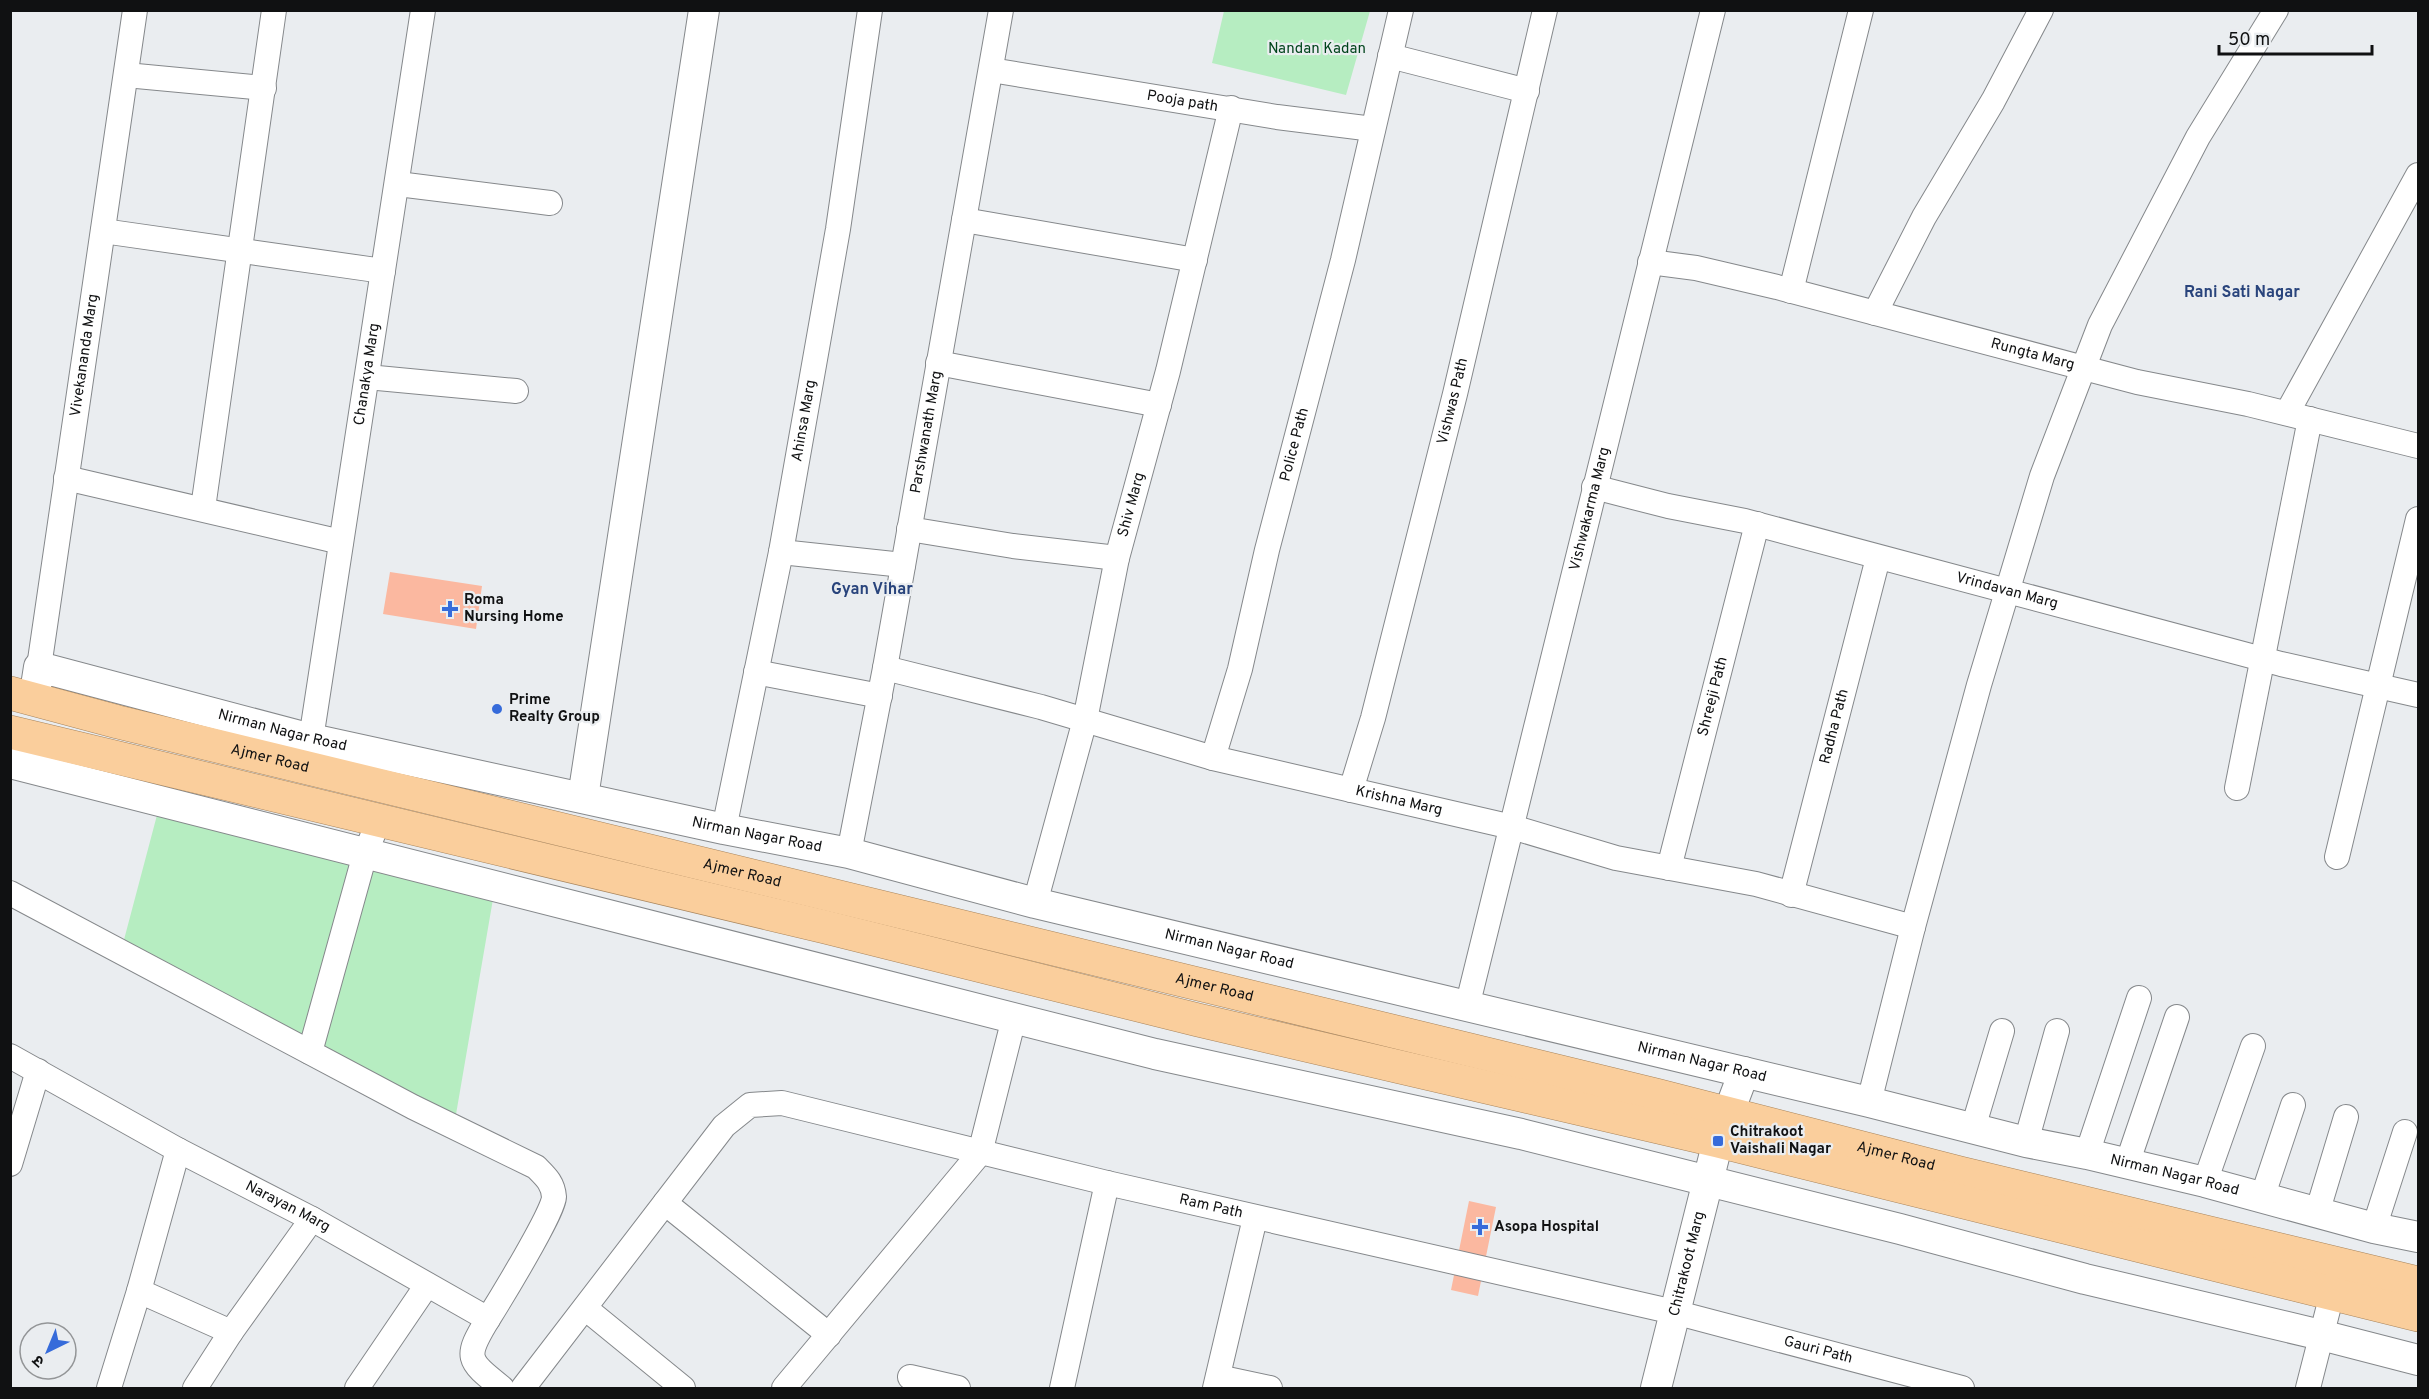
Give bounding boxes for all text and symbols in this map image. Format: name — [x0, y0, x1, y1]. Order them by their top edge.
scale bar — [2219, 18, 2372, 56]
text: 50 m — [2228, 29, 2270, 52]
park label: Nandan Kadan — [1268, 40, 1366, 59]
street label: Pooja path — [1145, 86, 1219, 117]
district label: Rani Sati Nagar — [2184, 283, 2300, 303]
street label: Vivekananda Marg — [66, 293, 103, 418]
street label: Chanakya Marg — [350, 322, 384, 427]
street label: Rungta Marg — [1989, 334, 2077, 375]
street label: Vishwas Path — [1433, 356, 1473, 447]
street label: Parshwanath Marg — [906, 369, 947, 495]
street label: Ahinsa Marg — [788, 378, 821, 463]
street label: Police Path — [1276, 406, 1313, 484]
street label: Vishwakarma Marg — [1565, 445, 1614, 573]
street label: Shiv Marg — [1114, 470, 1149, 539]
street label: Vrindavan Marg — [1954, 568, 2060, 614]
district label: Gyan Vihar — [831, 580, 913, 600]
place label: Roma Nursing Home — [464, 591, 564, 627]
marker: Roma Nursing Home — [441, 600, 459, 618]
street label: Shreeji Path — [1694, 655, 1732, 738]
street label: Radha Path — [1816, 687, 1853, 766]
place label: Prime Realty Group — [509, 691, 600, 727]
marker: Prime Realty Group — [490, 702, 504, 716]
street label: Nirman Nagar Road — [216, 705, 349, 756]
street label: Ajmer Road — [229, 740, 311, 777]
street label: Krishna Marg — [1354, 782, 1444, 820]
street label: Nirman Nagar Road — [690, 813, 824, 857]
street label: Ajmer Road — [701, 855, 783, 892]
street label: Nirman Nagar Road — [1163, 925, 1296, 974]
street label: Ajmer Road — [1173, 969, 1256, 1007]
street label: Nirman Nagar Road — [1635, 1038, 1768, 1087]
place label: Chitrakoot Vaishali Nagar — [1730, 1123, 1832, 1159]
marker: Chitrakoot Vaishali Nagar — [1711, 1134, 1725, 1148]
street label: Ajmer Road — [1855, 1137, 1937, 1176]
street label: Nirman Nagar Road — [2108, 1150, 2241, 1200]
street label: Narayan Marg — [242, 1177, 333, 1237]
street label: Ram Path — [1177, 1190, 1245, 1223]
street label: Chitrakoot Marg — [1665, 1209, 1709, 1318]
marker: Asopa Hospital — [1471, 1218, 1489, 1236]
place label: Asopa Hospital — [1494, 1218, 1599, 1237]
north arrow — [18, 1321, 78, 1381]
street label: Gauri Path — [1782, 1332, 1855, 1368]
text: उ — [28, 1350, 49, 1371]

